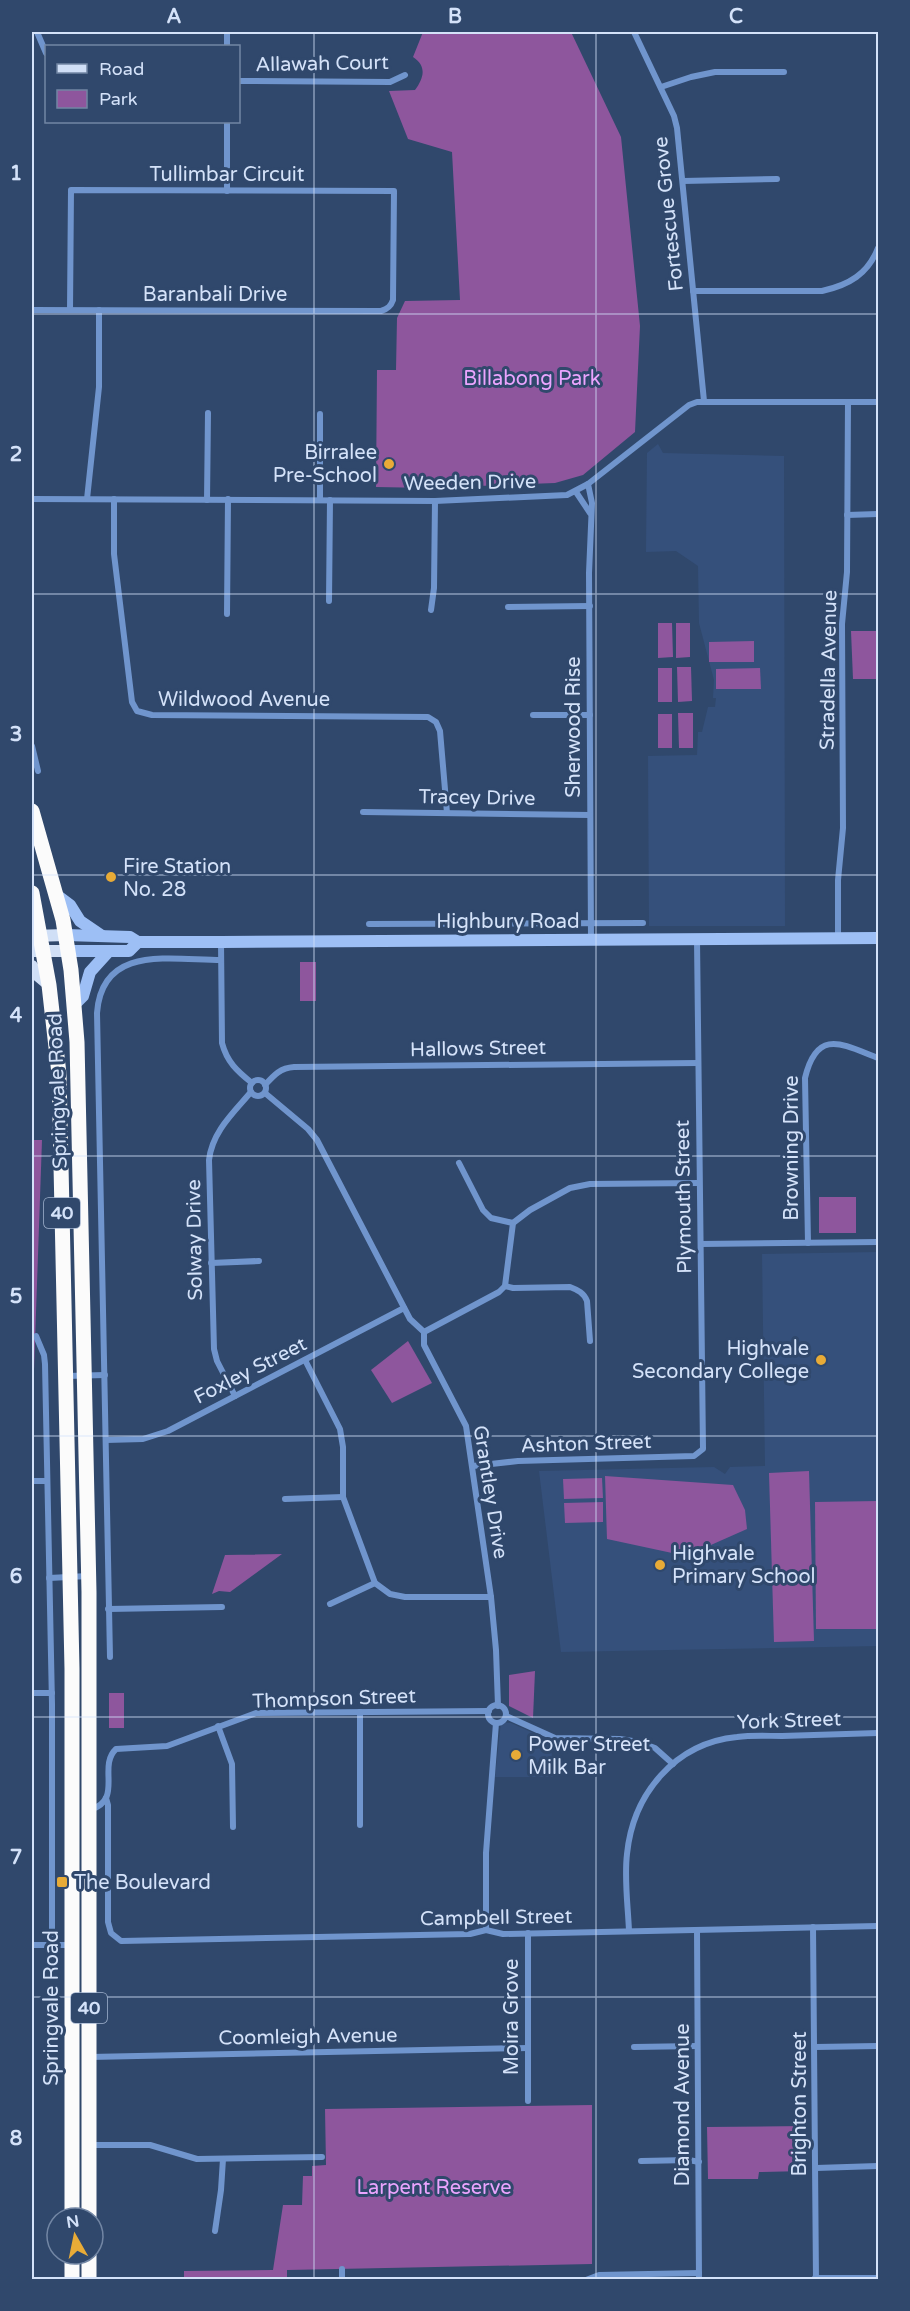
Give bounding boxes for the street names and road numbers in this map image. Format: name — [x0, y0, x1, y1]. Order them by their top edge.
street label: Allawah Court — [255, 51, 389, 77]
street label: Fortescue Grove — [649, 135, 689, 292]
street label: Tullimbar Circuit — [150, 163, 305, 187]
street label: Baranbali Drive — [143, 283, 287, 307]
street label: Weeden Drive — [404, 470, 536, 496]
street label: Stradella Avenue — [816, 590, 842, 750]
street label: Sherwood Rise — [562, 656, 586, 798]
street label: Wildwood Avenue — [158, 688, 330, 712]
street label: Tracey Drive — [418, 785, 536, 811]
street label: Highbury Road — [436, 910, 580, 934]
street label: Springvale Road — [43, 1013, 73, 1169]
street label: Hallows Street — [410, 1036, 547, 1062]
street label: Browning Drive — [780, 1075, 804, 1221]
street label: Plymouth Street — [671, 1119, 697, 1274]
street label: Solway Drive — [182, 1179, 208, 1301]
road number: 40 — [44, 1198, 80, 1228]
street label: Foxley Street — [190, 1332, 311, 1410]
street label: Grantley Drive — [468, 1424, 512, 1561]
street label: Ashton Street — [520, 1430, 652, 1458]
street label: Thompson Street — [252, 1684, 417, 1714]
street label: York Street — [736, 1707, 842, 1735]
street label: Campbell Street — [420, 1905, 573, 1931]
street label: Springvale Road — [40, 1930, 64, 2086]
street label: Moira Grove — [500, 1959, 524, 2075]
road number: 40 — [71, 1993, 107, 2023]
street label: Coomleigh Avenue — [218, 2023, 398, 2051]
street label: Diamond Avenue — [671, 2023, 695, 2187]
street label: Brighton Street — [788, 2031, 812, 2177]

